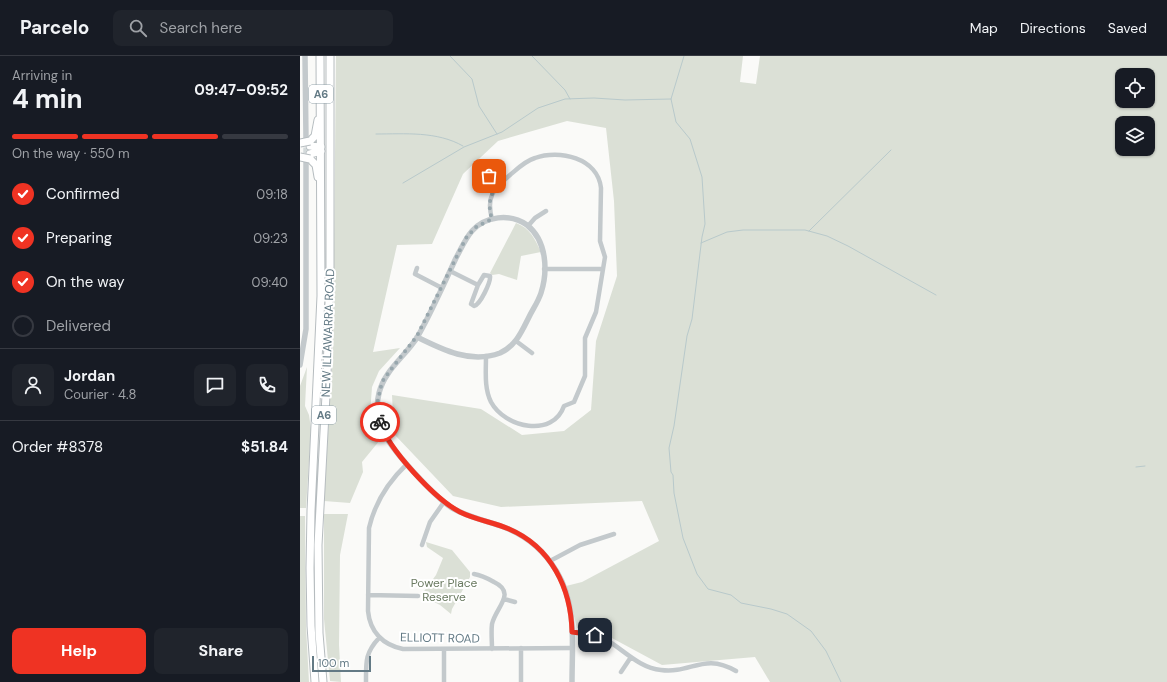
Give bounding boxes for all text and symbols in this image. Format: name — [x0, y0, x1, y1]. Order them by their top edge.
search box — [113, 10, 393, 46]
text: Parcelo — [20, 15, 89, 40]
icon: search — [127, 17, 149, 39]
text: Search here — [159, 18, 242, 38]
text: Map — [970, 19, 998, 37]
text: Directions — [1020, 19, 1086, 37]
text: Saved — [1108, 19, 1147, 37]
text: Arriving in — [12, 67, 72, 84]
map controls — [1115, 68, 1155, 156]
button: locate — [1115, 68, 1155, 108]
text: 09:47–09:52 — [194, 80, 288, 100]
text: 4 min — [12, 82, 83, 116]
road number: A6 — [309, 85, 333, 103]
button: layers — [1115, 116, 1155, 156]
text: On the way · 550 m — [12, 145, 129, 162]
pin — [472, 159, 506, 193]
icon: bag — [478, 165, 500, 187]
icon: check — [12, 183, 34, 205]
text: Confirmed — [46, 184, 120, 204]
text: 09:18 — [256, 186, 288, 203]
icon: check — [12, 227, 34, 249]
text: Preparing — [46, 228, 112, 248]
text: 09:23 — [253, 230, 288, 247]
street label: NEW ILLAWARRA ROAD — [318, 268, 338, 398]
icon: check — [12, 271, 34, 293]
text: On the way — [46, 272, 125, 292]
text: 09:40 — [252, 274, 288, 291]
text: Delivered — [46, 316, 111, 336]
button: person — [12, 364, 54, 406]
button: chat — [194, 364, 236, 406]
button: phone — [246, 364, 288, 406]
text: Jordan — [64, 366, 115, 386]
text: Courier · 4.8 — [64, 386, 136, 403]
courier — [360, 402, 400, 442]
road number: A6 — [312, 406, 336, 424]
icon: bike — [369, 411, 391, 433]
text: Order #8378 — [12, 437, 103, 457]
text: $51.84 — [241, 437, 288, 457]
park label: Power Place Reserve — [411, 575, 478, 605]
pin — [578, 618, 612, 652]
icon: home — [584, 624, 606, 646]
button: Help — [12, 628, 146, 674]
button: Share — [154, 628, 288, 674]
street label: ELLIOTT ROAD — [400, 629, 480, 647]
scale bar — [312, 654, 371, 673]
text: 100 m — [318, 656, 349, 670]

